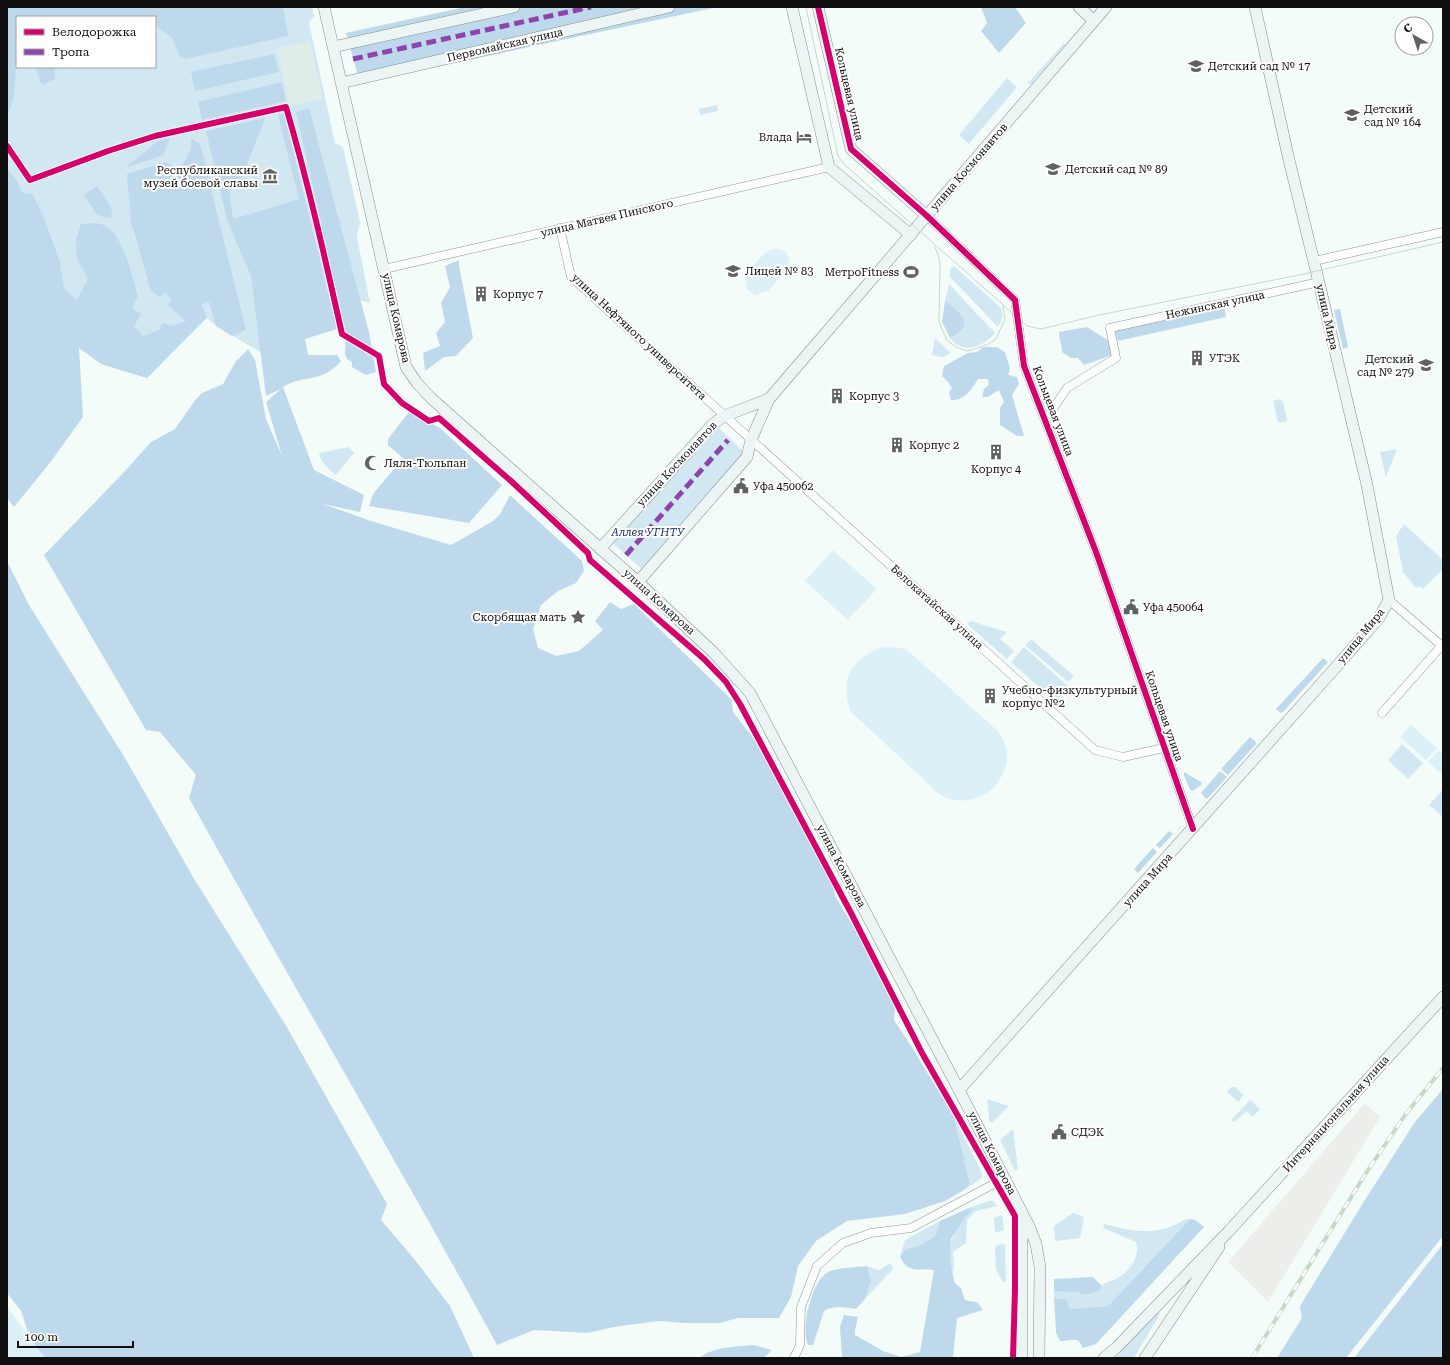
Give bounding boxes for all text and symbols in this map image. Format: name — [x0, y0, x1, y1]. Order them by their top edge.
legend — [16, 16, 156, 68]
north arrow — [1394, 16, 1434, 56]
text: С — [1401, 21, 1415, 36]
text: Велодорожка — [52, 25, 137, 39]
street label: Первомайская улица — [446, 25, 564, 65]
text: Тропа — [52, 45, 90, 59]
street label: Кольцевая улица — [832, 46, 866, 142]
school or university icon: Детский сад № 17 — [1187, 57, 1205, 75]
place label: Детский сад № 17 — [1208, 60, 1310, 73]
place label: Детский сад № 164 — [1364, 103, 1422, 129]
school or university icon: Детский сад № 164 — [1343, 106, 1361, 124]
street label: улица Космонавтов — [928, 121, 1010, 213]
hotel icon: Влада — [795, 128, 813, 146]
place label: Влада — [759, 131, 792, 144]
school or university icon: Детский сад № 89 — [1044, 160, 1062, 178]
place label: Детский сад № 89 — [1065, 163, 1167, 176]
place label: Республиканский музей боевой славы — [144, 164, 258, 190]
museum icon: Республиканский музей боевой славы — [261, 167, 279, 185]
street label: улица Матвея Пинского — [540, 196, 675, 240]
school or university icon: Лицей № 83 — [724, 262, 742, 280]
sports icon: МетроFitness — [902, 263, 920, 281]
place label: Лицей № 83 — [745, 265, 813, 278]
place label: МетроFitness — [825, 266, 899, 279]
street label: улица Нефтяного университета — [569, 271, 709, 403]
street label: улица Комарова — [379, 272, 413, 364]
street label: улица Мира — [1313, 283, 1341, 351]
building icon: Корпус 7 — [472, 285, 490, 303]
place label: Корпус 7 — [493, 288, 543, 301]
street label: Нежинская улица — [1164, 288, 1266, 322]
building icon: УТЭК — [1188, 349, 1206, 367]
place label: УТЭК — [1209, 352, 1240, 365]
place label: Детский сад № 279 — [1357, 353, 1414, 379]
school or university icon: Детский сад № 279 — [1417, 356, 1435, 374]
street label: Кольцевая улица — [1030, 364, 1076, 458]
building icon: Корпус 3 — [828, 387, 846, 405]
place label: Корпус 3 — [849, 390, 899, 403]
street label: улица Космонавтов — [634, 419, 720, 509]
building icon: Корпус 2 — [888, 436, 906, 454]
place label: Корпус 2 — [909, 439, 959, 452]
building icon: Корпус 4 — [987, 443, 1005, 461]
mosque icon: Ляля-Тюльпан — [363, 454, 381, 472]
place label: Ляля-Тюльпан — [384, 457, 466, 470]
place label: Корпус 4 — [971, 463, 1022, 476]
public building icon: Уфа 450062 — [732, 477, 750, 495]
place label: Уфа 450062 — [753, 480, 813, 493]
park label: Аллея УГНТУ — [611, 526, 686, 539]
street label: Белокатайская улица — [888, 562, 986, 652]
street label: улица Комарова — [621, 566, 698, 638]
public building icon: Уфа 450064 — [1122, 598, 1140, 616]
place label: Уфа 450064 — [1143, 601, 1204, 614]
street label: улица Мира — [1335, 606, 1387, 666]
place icon: Скорбящая мать — [569, 608, 587, 626]
place label: Скорбящая мать — [473, 611, 566, 624]
street label: Кольцевая улица — [1142, 669, 1186, 763]
place label: Учебно-физкультурный корпус №2 — [1002, 684, 1138, 710]
building icon: Учебно-физкультурный корпус №2 — [981, 687, 999, 705]
street label: улица Комарова — [814, 822, 868, 910]
street label: улица Мира — [1121, 851, 1175, 909]
street label: Интернациональная улица — [1280, 1053, 1392, 1175]
street label: улица Комарова — [965, 1109, 1019, 1197]
public building icon: СДЭК — [1050, 1123, 1068, 1141]
place label: СДЭК — [1071, 1126, 1104, 1139]
scale bar — [18, 1323, 133, 1349]
text: 100 m — [24, 1330, 58, 1344]

